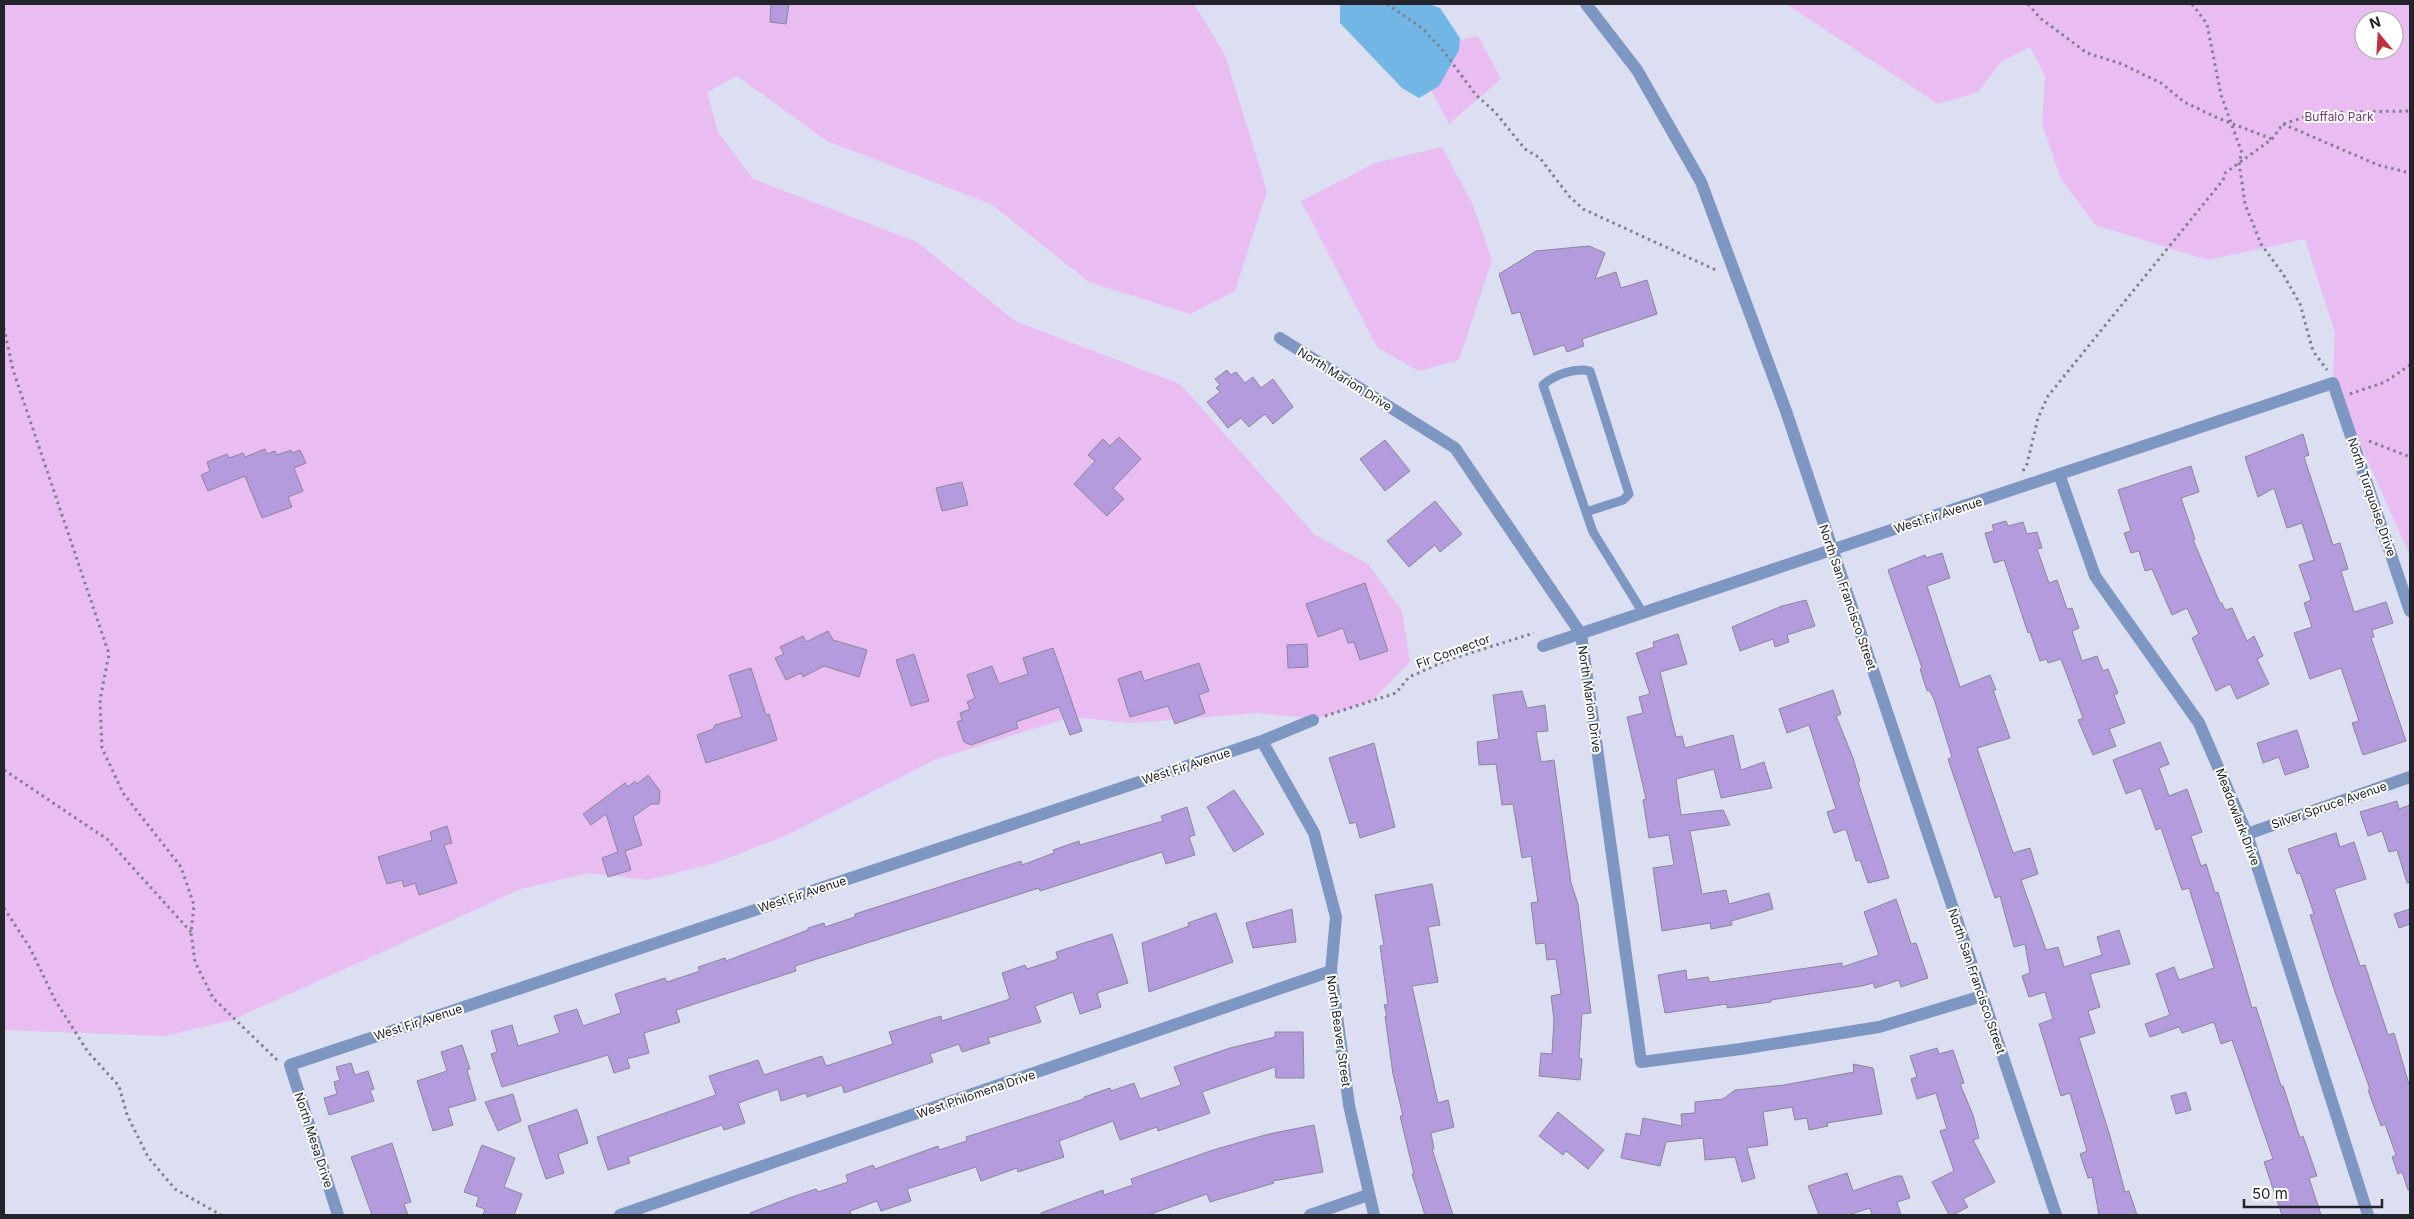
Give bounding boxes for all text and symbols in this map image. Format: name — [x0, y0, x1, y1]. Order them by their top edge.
north arrow — [2354, 10, 2404, 60]
text: N — [2367, 12, 2383, 32]
park label: Buffalo Park — [2304, 109, 2374, 124]
street label: North Marion Drive — [1295, 344, 1395, 414]
street label: North Turquoise Drive — [2345, 436, 2399, 558]
street label: West Fir Avenue — [1892, 494, 1984, 536]
street label: North San Francisco Street — [1816, 522, 1880, 672]
street label: Fir Connector — [1414, 631, 1492, 671]
street label: North Marion Drive — [1575, 644, 1605, 754]
street label: West Fir Avenue — [1140, 745, 1232, 787]
street label: Meadowlark Drive — [2213, 766, 2263, 868]
street label: Silver Spruce Avenue — [2269, 778, 2389, 832]
street label: West Fir Avenue — [756, 873, 848, 915]
street label: North San Francisco Street — [1945, 906, 2009, 1056]
street label: North Beaver Street — [1324, 974, 1354, 1088]
street label: West Fir Avenue — [372, 1001, 464, 1043]
street label: West Philomena Drive — [915, 1067, 1037, 1121]
street label: North Mesa Drive — [292, 1090, 336, 1190]
scale bar — [2244, 1176, 2382, 1208]
text: 50 m — [2252, 1184, 2288, 1203]

